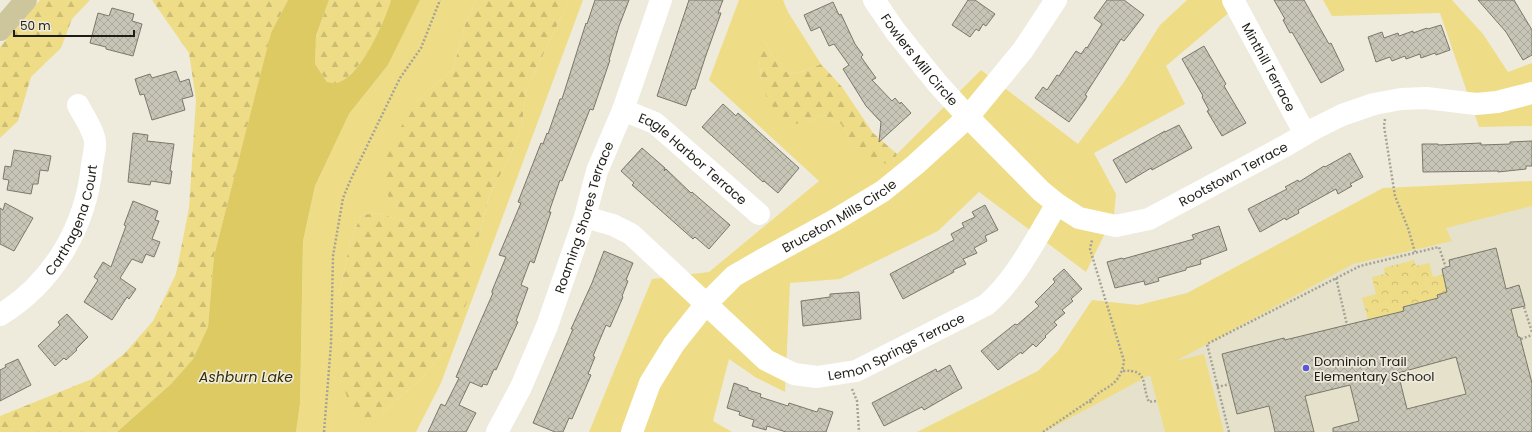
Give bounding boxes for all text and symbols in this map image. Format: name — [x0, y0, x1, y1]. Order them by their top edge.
street label: Fowlers Mill Circle — [876, 10, 962, 110]
scale bar — [14, 12, 134, 38]
text: 50 m — [20, 17, 51, 34]
street label: Minthill Terrace — [1237, 19, 1300, 115]
street label: Eagle Harbor Terrace — [636, 108, 751, 209]
street label: Rootstown Terrace — [1175, 137, 1291, 211]
street label: Roaming Shores Terrace — [550, 139, 619, 296]
street label: Carthagena Court — [41, 163, 102, 280]
street label: Bruceton Mills Circle — [778, 175, 901, 257]
street label: Lemon Springs Terrace — [827, 308, 968, 385]
place label: Dominion Trail Elementary School — [1314, 352, 1435, 386]
marker: Dominion Trail Elementary School — [1301, 363, 1311, 373]
water label: Ashburn Lake — [198, 367, 293, 387]

